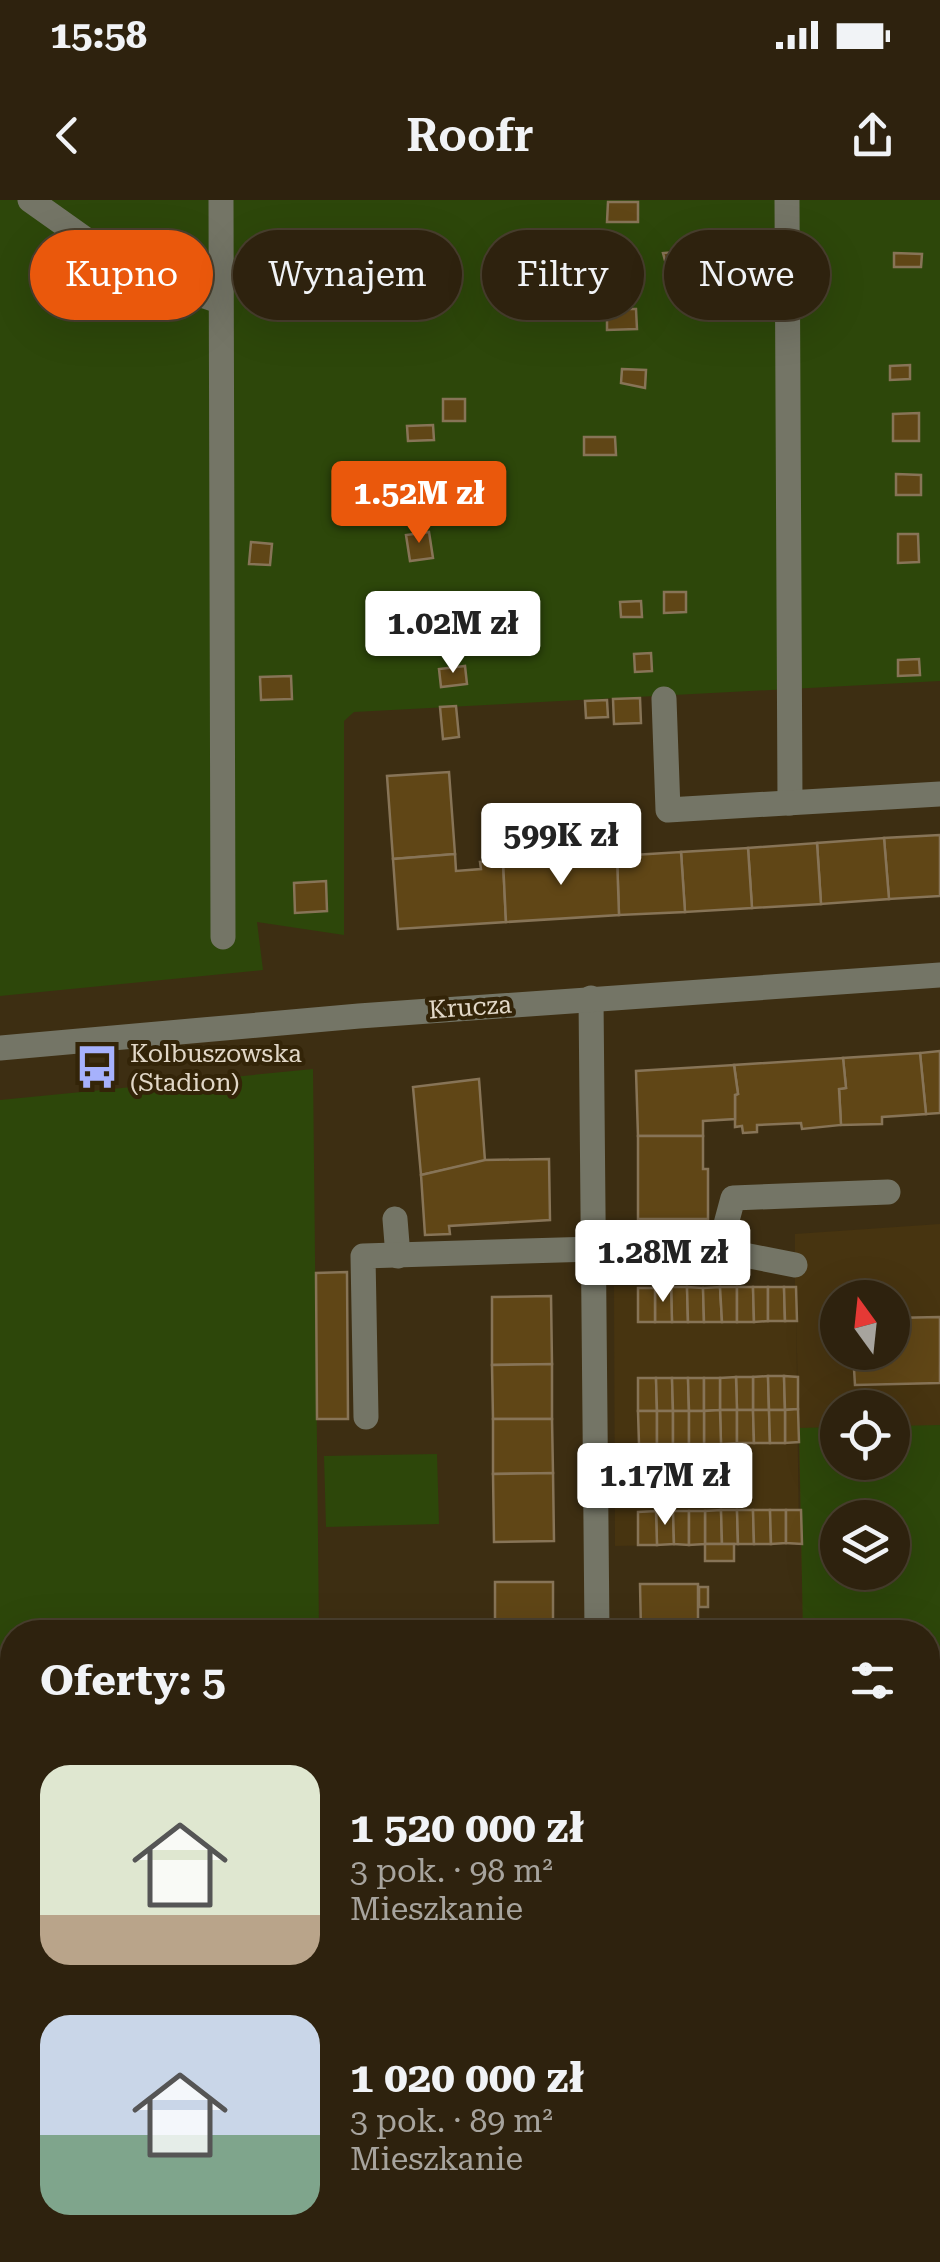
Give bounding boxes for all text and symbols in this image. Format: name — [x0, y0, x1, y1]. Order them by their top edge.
text: 15:58 — [50, 13, 147, 57]
icon: back — [40, 108, 95, 163]
icon: share — [845, 108, 900, 163]
text: Roofr — [406, 109, 534, 162]
chip: Kupno — [30, 230, 213, 320]
chip: Wynajem — [233, 230, 462, 320]
chip: Filtry — [482, 230, 644, 320]
chip: Nowe — [664, 230, 830, 320]
pin: 1.52M zł — [316, 461, 522, 546]
text: 1.52M zł — [353, 474, 485, 512]
pin: 1.02M zł — [350, 591, 556, 676]
text: 1.02M zł — [387, 604, 519, 642]
pin: 599K zł — [469, 803, 653, 888]
text: 599K zł — [503, 816, 619, 854]
street label: Krucza — [427, 990, 513, 1024]
place label: Kolbuszowska (Stadion) — [130, 1039, 302, 1097]
bus stop icon: Kolbuszowska (Stadion) — [73, 1043, 121, 1091]
pin: 1.28M zł — [560, 1220, 766, 1305]
text: 1.28M zł — [597, 1233, 729, 1271]
north arrow — [820, 1280, 910, 1370]
map controls — [820, 1280, 910, 1590]
button: locate — [820, 1390, 910, 1480]
pin: 1.17M zł — [562, 1443, 768, 1528]
text: 1.17M zł — [599, 1456, 731, 1494]
button: layers — [820, 1500, 910, 1590]
icon: filters — [845, 1653, 900, 1708]
text: Oferty: 5 — [40, 1656, 226, 1705]
text: 1 520 000 zł — [350, 1803, 584, 1852]
icon: home — [120, 1805, 240, 1925]
text: 3 pok. · 98 m² — [350, 1852, 553, 1890]
text: Mieszkanie — [350, 1890, 523, 1928]
text: 1 020 000 zł — [350, 2053, 584, 2102]
icon: home — [120, 2055, 240, 2175]
text: 3 pok. · 89 m² — [350, 2102, 553, 2140]
text: Mieszkanie — [350, 2140, 523, 2178]

